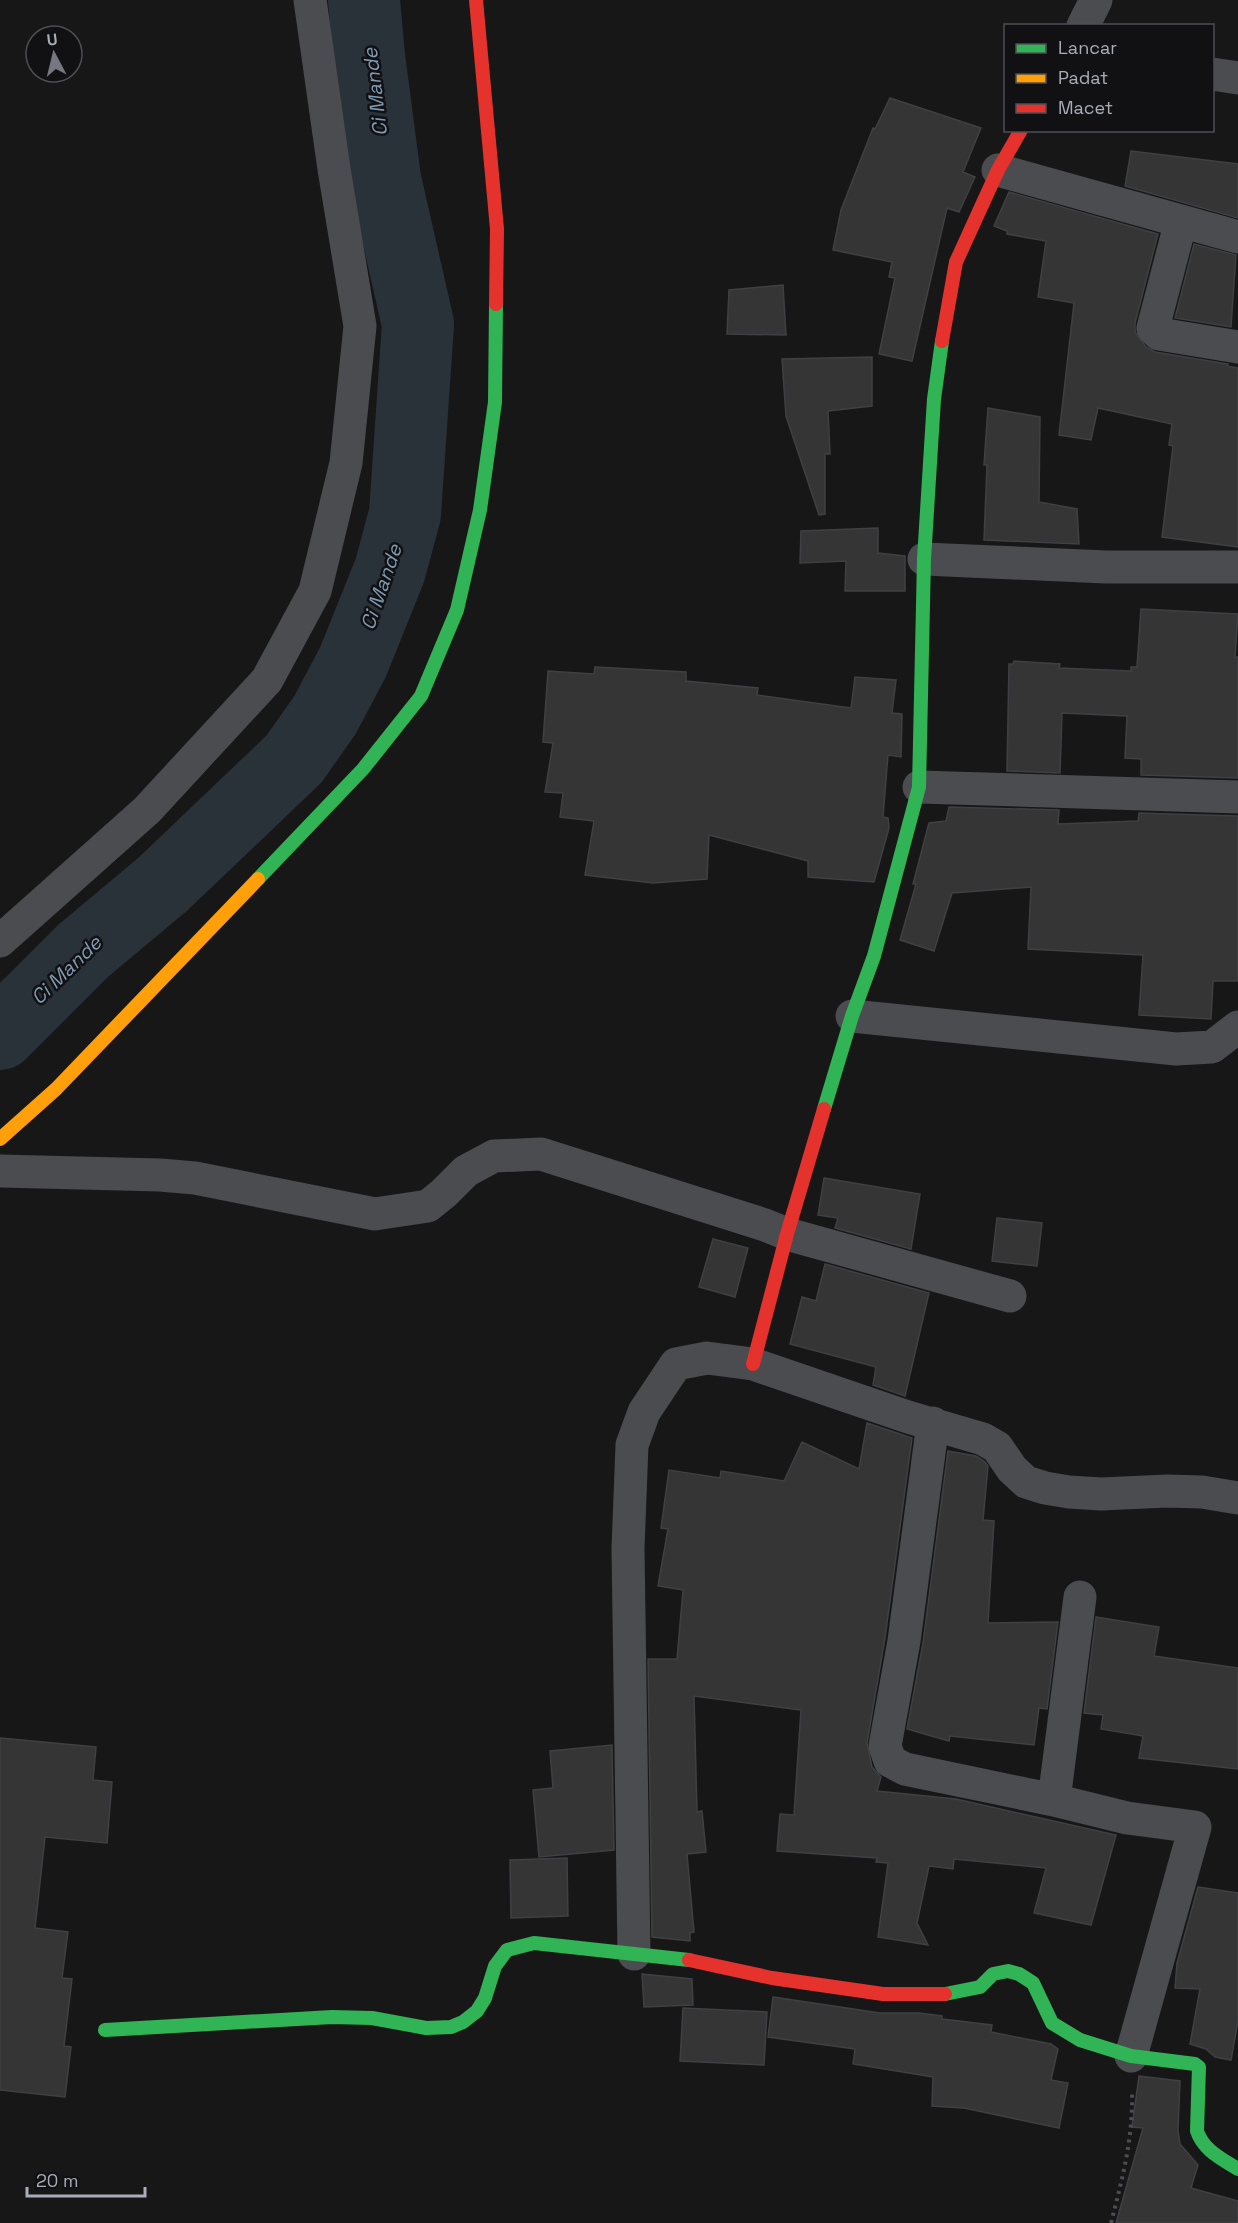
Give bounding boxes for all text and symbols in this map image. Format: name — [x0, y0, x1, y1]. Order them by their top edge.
north arrow — [24, 24, 84, 84]
legend — [1004, 24, 1214, 132]
text: U — [46, 29, 59, 51]
text: Lancar — [1058, 36, 1117, 59]
water label: Ci Mande — [357, 45, 393, 138]
text: Padat — [1058, 66, 1108, 89]
text: Macet — [1058, 96, 1113, 119]
water label: Ci Mande — [354, 540, 408, 633]
water label: Ci Mande — [25, 929, 108, 1010]
scale bar — [27, 2160, 146, 2198]
text: 20 m — [36, 2169, 79, 2192]

